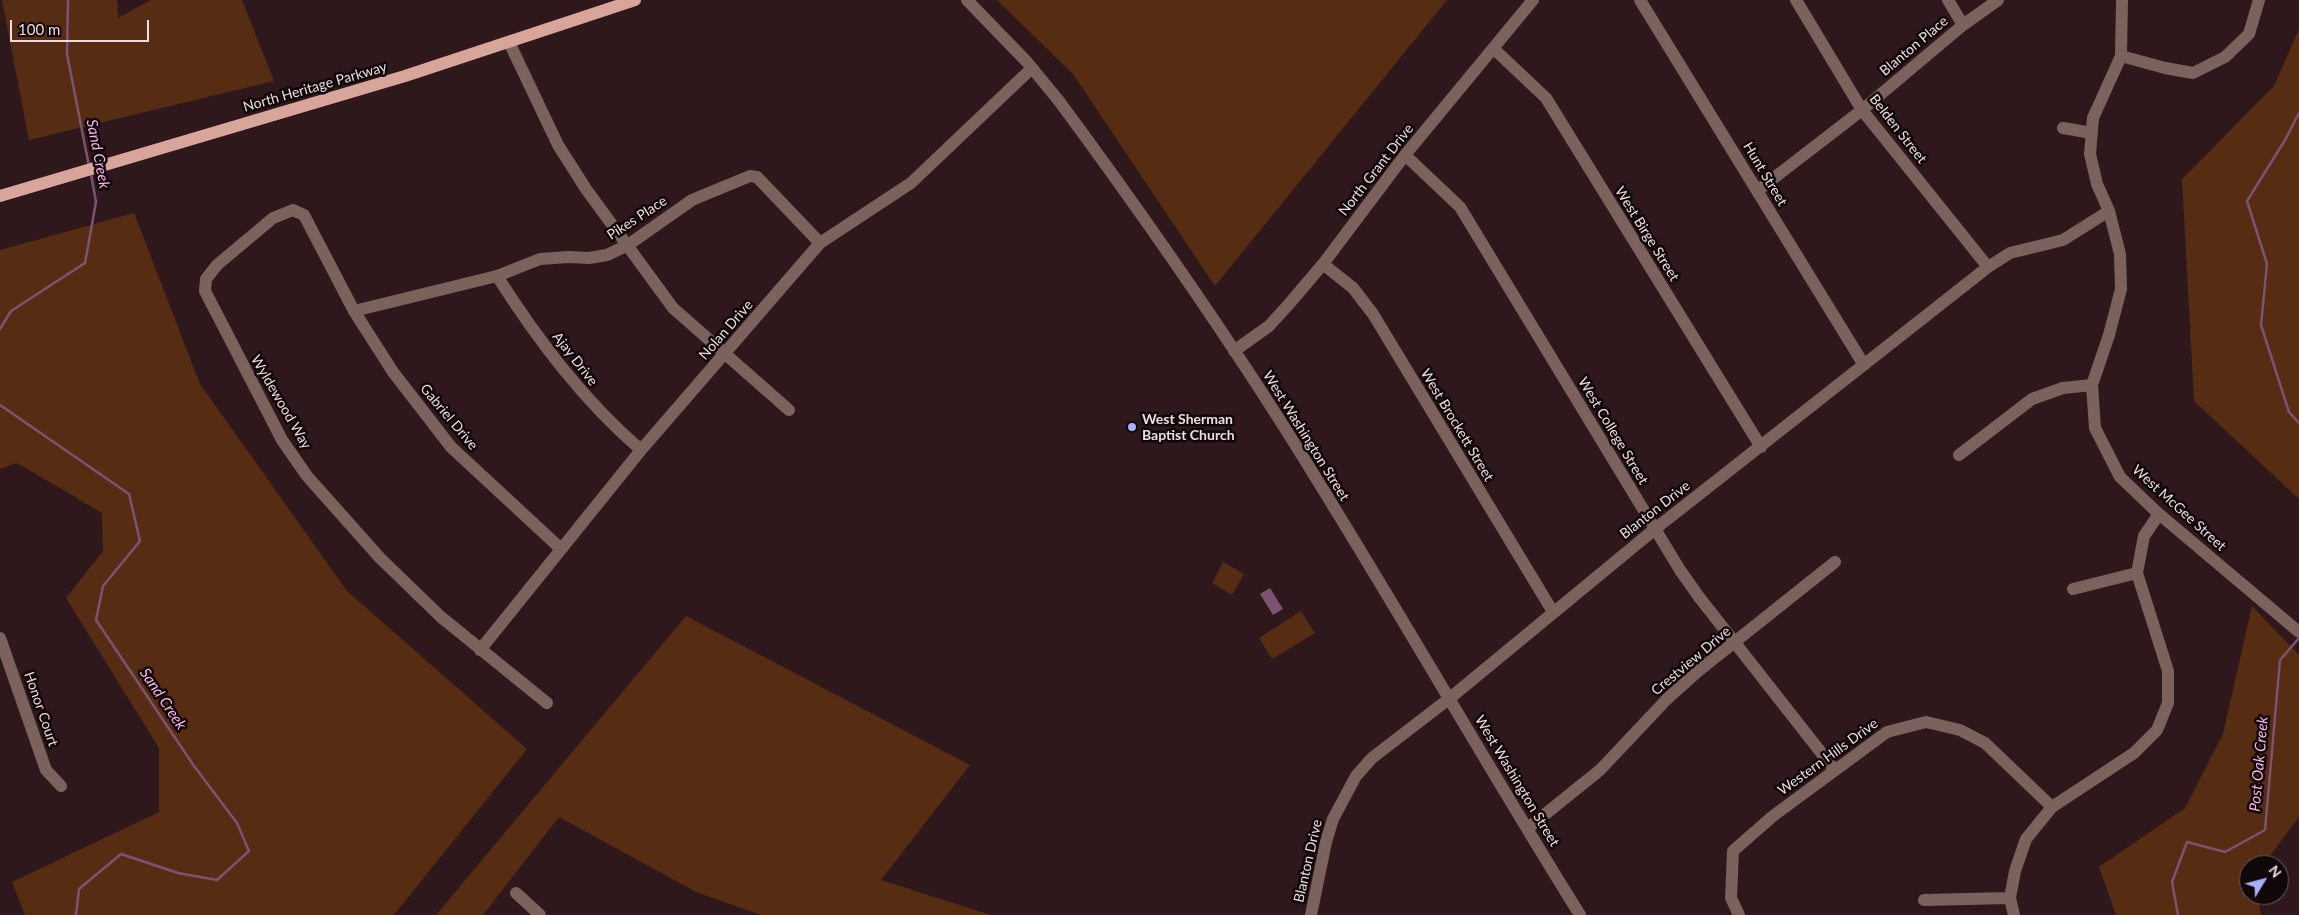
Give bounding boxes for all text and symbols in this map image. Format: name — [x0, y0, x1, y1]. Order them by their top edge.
scale bar — [12, 10, 151, 42]
street label: Blanton Place — [1877, 13, 1951, 79]
text: 100 m — [18, 20, 60, 38]
street label: North Heritage Parkway — [241, 58, 389, 116]
street label: Belden Street — [1866, 91, 1930, 167]
water label: Sand Creek — [82, 118, 114, 190]
street label: North Grant Drive — [1335, 121, 1417, 219]
street label: Hunt Street — [1739, 139, 1791, 209]
street label: West Birge Street — [1611, 184, 1683, 284]
street label: Pikes Place — [604, 192, 670, 244]
street label: Nolan Drive — [696, 297, 756, 363]
street label: Ajay Drive — [549, 329, 601, 389]
street label: Wyldewood Way — [247, 352, 315, 452]
street label: West Brockett Street — [1417, 366, 1497, 484]
street label: West Washington Street — [1259, 368, 1353, 504]
street label: West College Street — [1574, 374, 1652, 488]
street label: Gabriel Drive — [417, 381, 481, 453]
place label: West Sherman Baptist Church — [1142, 411, 1235, 444]
marker: West Sherman Baptist Church — [1126, 421, 1138, 433]
street label: West McGee Street — [2129, 461, 2229, 555]
street label: Blanton Drive — [1617, 477, 1693, 543]
street label: Crestview Drive — [1648, 623, 1734, 699]
water label: Sand Creek — [136, 665, 190, 733]
street label: Honor Court — [20, 669, 62, 749]
street label: West Washington Street — [1471, 712, 1563, 850]
street label: Western Hills Drive — [1775, 715, 1881, 799]
water label: Post Oak Creek — [2246, 716, 2272, 812]
street label: Blanton Drive — [1290, 818, 1326, 904]
north arrow — [2239, 855, 2289, 905]
text: N — [2266, 862, 2286, 881]

